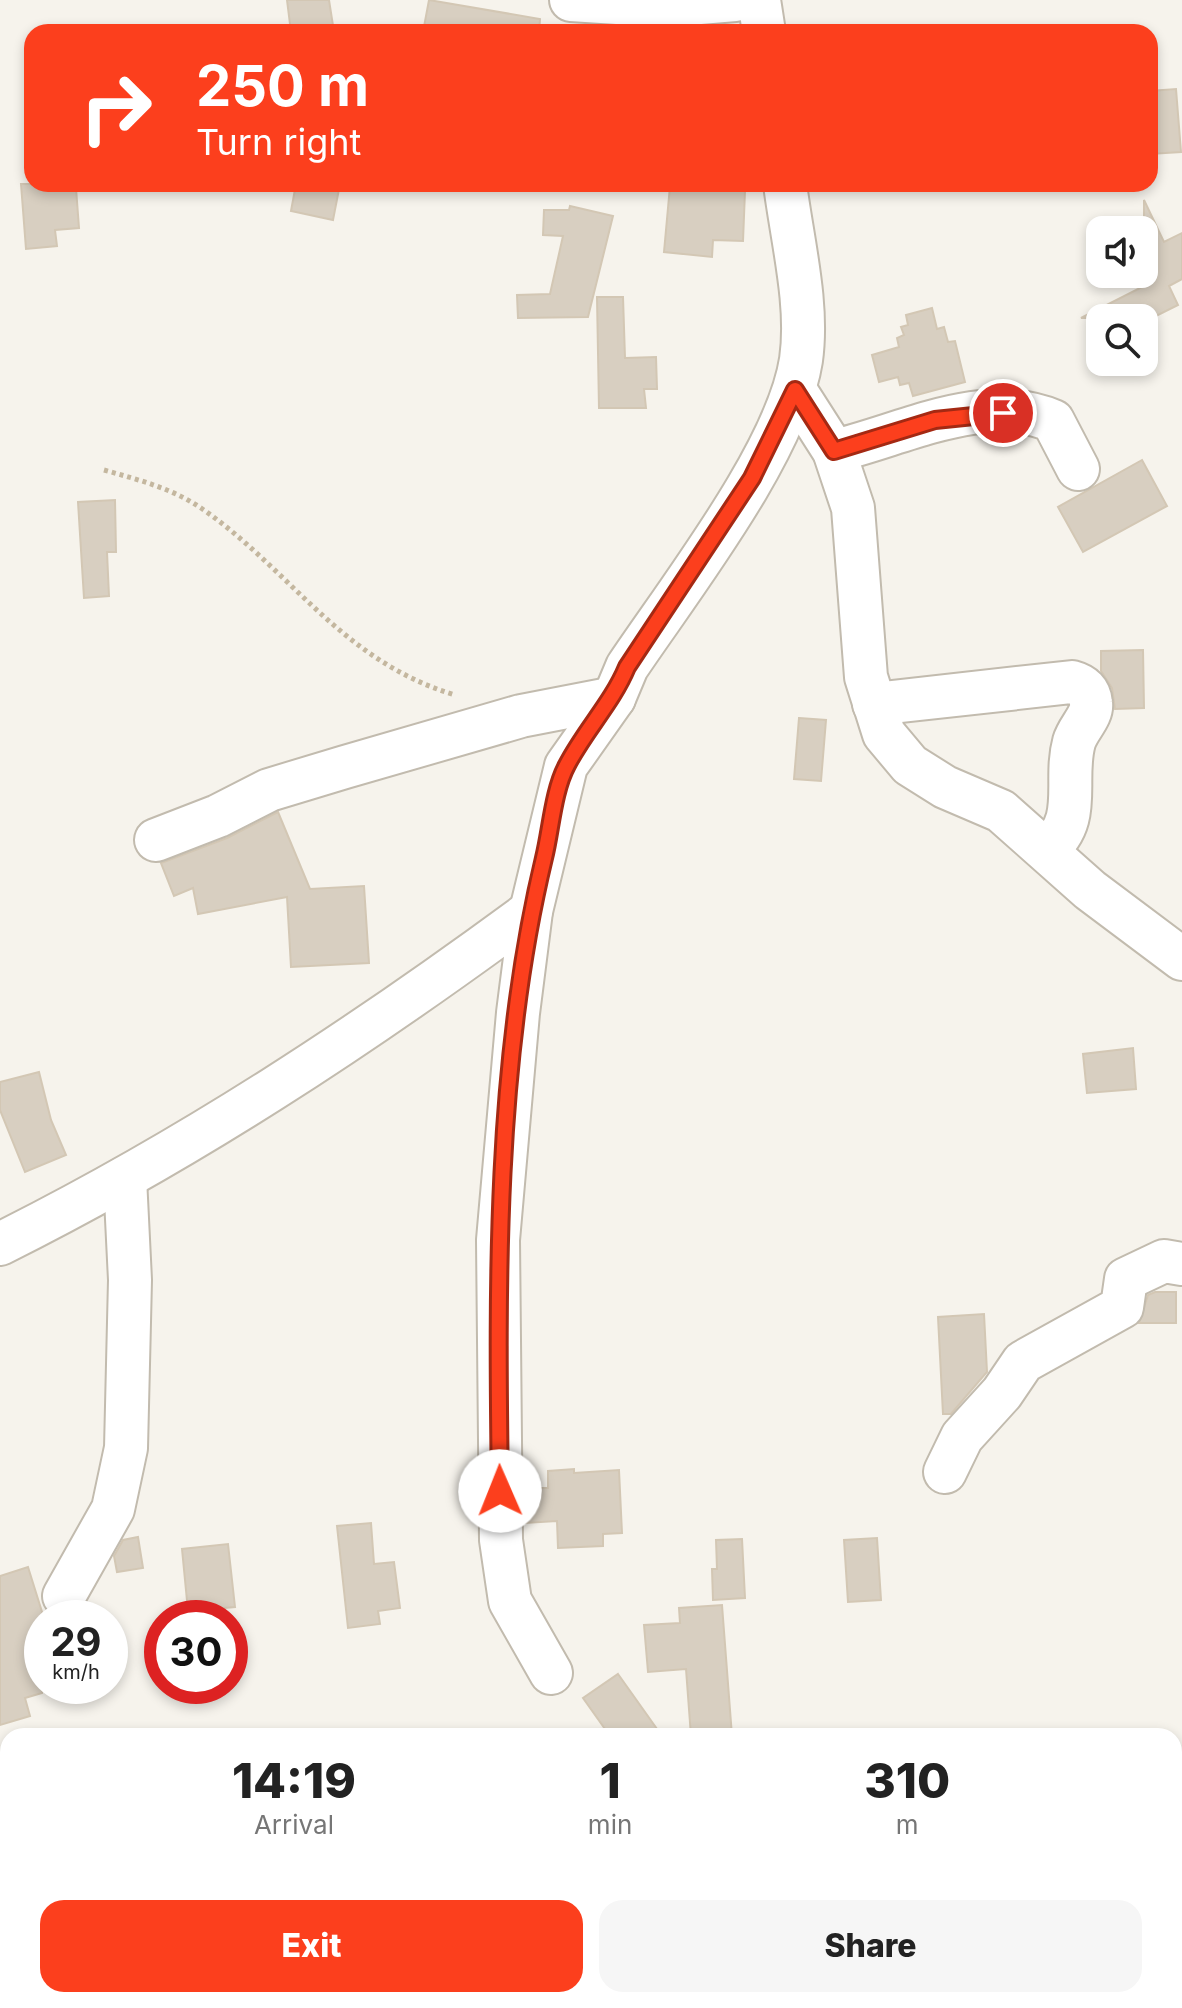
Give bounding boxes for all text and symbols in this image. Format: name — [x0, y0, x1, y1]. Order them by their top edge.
text: 250 m — [196, 52, 369, 120]
icon: right — [64, 56, 168, 160]
text: Turn right — [196, 120, 361, 164]
map controls — [1086, 216, 1158, 376]
button: sound — [1086, 216, 1158, 288]
button: search — [1086, 304, 1158, 376]
pin — [969, 379, 1037, 447]
icon: arrive — [981, 391, 1025, 435]
position arrow — [458, 1449, 542, 1533]
speed limit sign: 30 — [144, 1600, 248, 1704]
text: 29 — [50, 1617, 102, 1666]
text: km/h — [52, 1660, 100, 1684]
text: 14:19 — [232, 1751, 356, 1810]
text: 1 — [599, 1751, 621, 1810]
text: 310 — [864, 1751, 950, 1810]
text: Arrival — [254, 1809, 334, 1840]
text: min — [588, 1809, 632, 1840]
text: m — [896, 1809, 919, 1840]
button: Exit — [40, 1900, 583, 1992]
button: Share — [599, 1900, 1142, 1992]

